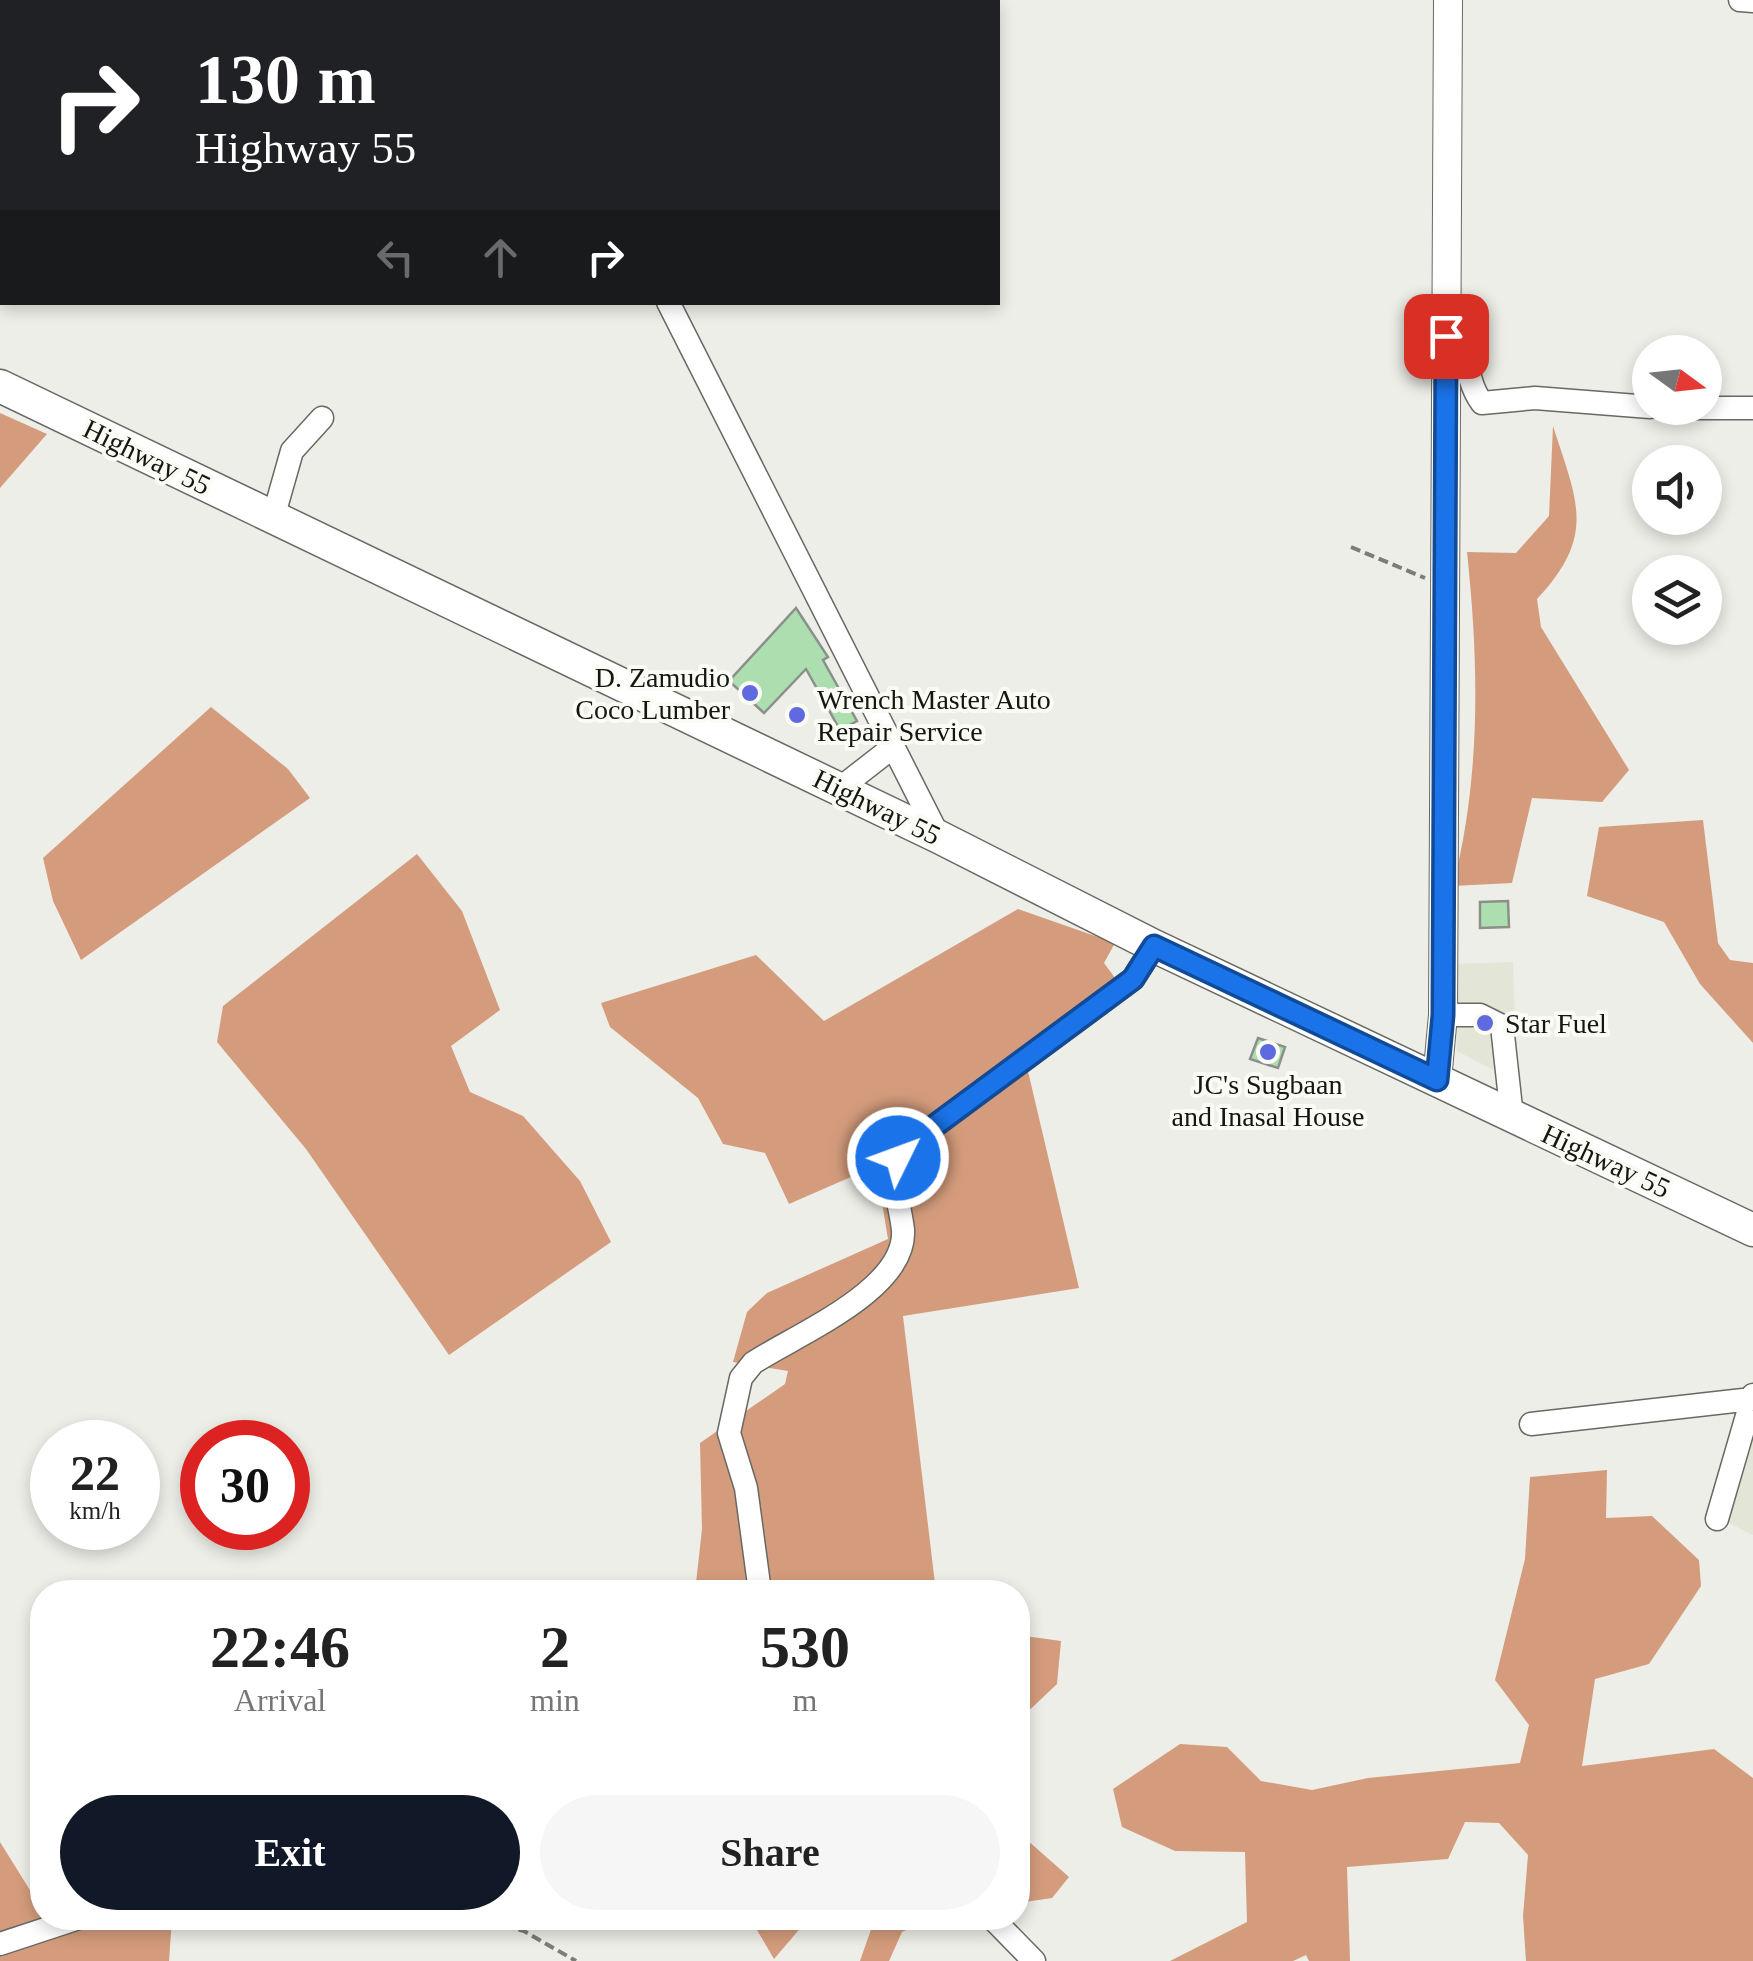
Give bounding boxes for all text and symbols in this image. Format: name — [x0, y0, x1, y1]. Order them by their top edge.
icon: right — [30, 40, 160, 170]
text: 130 m — [195, 41, 376, 118]
text: Highway 55 — [195, 123, 416, 173]
icon: left — [368, 230, 423, 285]
icon: ahead — [473, 230, 528, 285]
icon: right — [578, 230, 633, 285]
pin — [1404, 294, 1489, 379]
icon: arrive — [1419, 309, 1474, 364]
north arrow — [1632, 335, 1722, 425]
map controls — [1632, 335, 1722, 645]
street label: Highway 55 — [78, 413, 216, 501]
button: sound — [1632, 445, 1722, 535]
button: layers — [1632, 555, 1722, 645]
place label: D. Zamudio Coco Lumber — [575, 662, 731, 725]
marker: D. Zamudio Coco Lumber — [739, 682, 761, 704]
place label: Wrench Master Auto Repair Service — [817, 684, 1051, 747]
marker: Wrench Master Auto Repair Service — [786, 704, 808, 726]
street label: Highway 55 — [808, 763, 946, 851]
place label: Star Fuel — [1505, 1008, 1607, 1039]
marker: Star Fuel — [1474, 1012, 1496, 1034]
marker: JC's Sugbaan and Inasal House — [1257, 1041, 1279, 1063]
place label: JC's Sugbaan and Inasal House — [1172, 1069, 1364, 1132]
position arrow — [846, 1106, 950, 1210]
street label: Highway 55 — [1537, 1118, 1675, 1204]
speed limit sign: 30 — [180, 1420, 310, 1550]
text: 22 — [70, 1445, 120, 1501]
text: km/h — [69, 1497, 121, 1524]
text: 22:46 — [210, 1614, 350, 1680]
text: 2 — [540, 1614, 570, 1680]
text: 530 — [760, 1614, 850, 1680]
text: Arrival — [234, 1682, 326, 1718]
text: min — [530, 1682, 580, 1718]
text: m — [792, 1682, 817, 1718]
button: Exit — [60, 1795, 520, 1910]
button: Share — [540, 1795, 1000, 1910]

